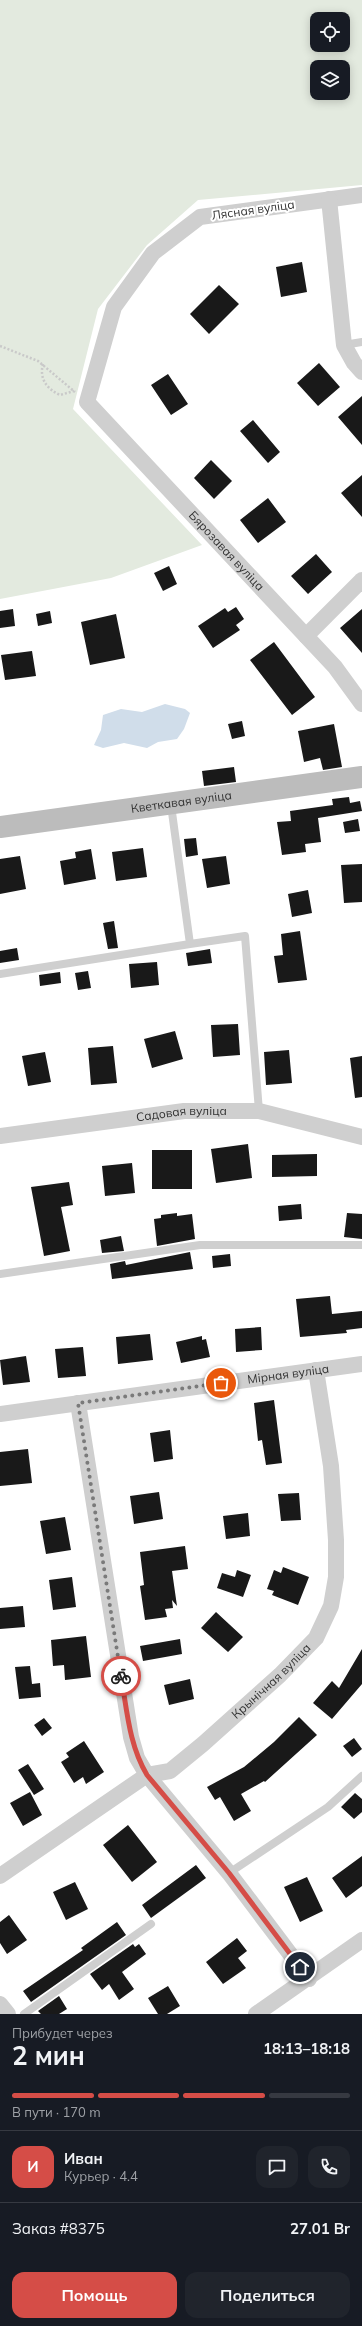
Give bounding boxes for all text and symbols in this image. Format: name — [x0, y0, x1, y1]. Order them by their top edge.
map controls — [310, 12, 350, 100]
button: locate — [310, 12, 350, 52]
button: layers — [310, 60, 350, 100]
street label: Лясная вуліца — [211, 196, 295, 223]
street label: Бярозавая вуліца — [186, 508, 268, 594]
street label: Кветкавая вуліца — [130, 787, 233, 816]
street label: Садовая вуліца — [135, 1103, 227, 1124]
street label: Мірная вуліца — [246, 1361, 330, 1387]
pin — [204, 1366, 238, 1400]
icon: bag — [210, 1372, 232, 1394]
street label: Крынічная вуліца — [228, 1640, 313, 1722]
courier — [101, 1656, 141, 1696]
icon: bike — [110, 1665, 132, 1687]
pin — [283, 1950, 317, 1984]
icon: home — [289, 1956, 311, 1978]
text: Прибудет через — [12, 2025, 113, 2041]
text: 2 мин — [12, 2039, 85, 2072]
text: 18:13–18:18 — [263, 2039, 350, 2058]
text: В пути · 170 m — [12, 2104, 101, 2120]
button: chat — [256, 2146, 298, 2188]
button: phone — [308, 2146, 350, 2188]
text: Иван — [64, 2149, 103, 2168]
text: И — [27, 2157, 39, 2176]
text: Курьер · 4.4 — [64, 2168, 138, 2184]
text: Заказ #8375 — [12, 2219, 105, 2238]
text: 27.01 Br — [290, 2219, 350, 2238]
button: Помощь — [12, 2272, 177, 2318]
button: Поделиться — [185, 2272, 350, 2318]

